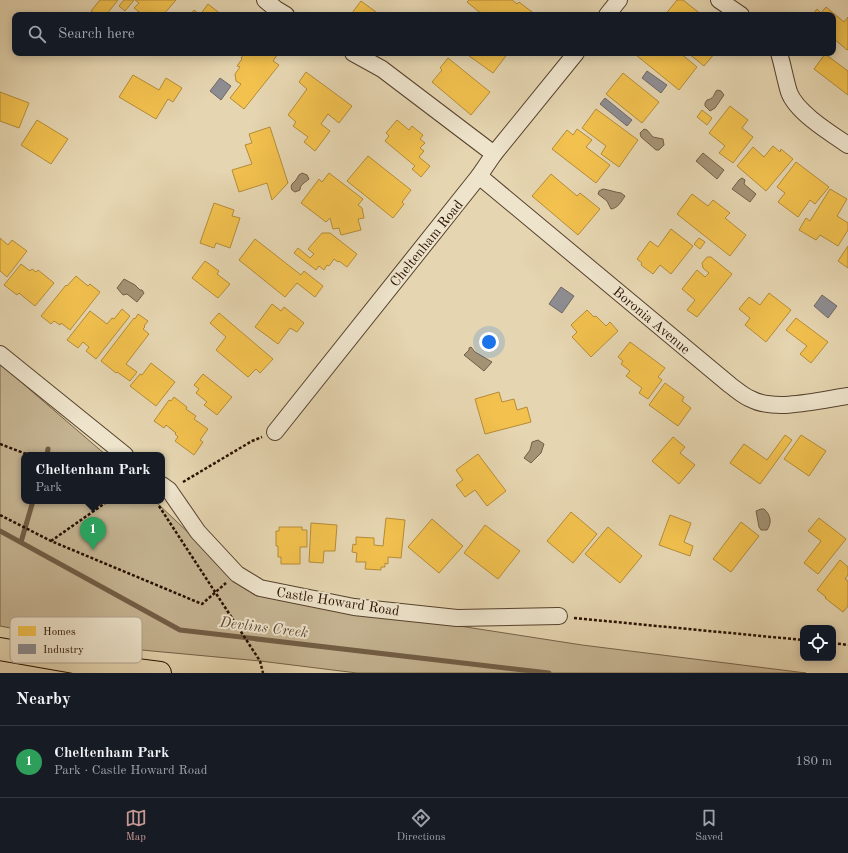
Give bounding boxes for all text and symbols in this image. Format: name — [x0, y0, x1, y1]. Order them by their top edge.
search box — [12, 12, 836, 56]
icon: search — [26, 23, 48, 45]
text: Search here — [58, 27, 135, 42]
street label: Cheltenham Road — [388, 198, 466, 290]
street label: Boronia Avenue — [610, 285, 693, 357]
your location — [479, 332, 499, 352]
popup — [21, 452, 165, 504]
text: Cheltenham Park — [35, 463, 151, 478]
text: Park — [35, 481, 62, 494]
pin: 1 — [80, 517, 106, 550]
street label: Castle Howard Road — [275, 585, 400, 619]
water label: Devlins Creek — [218, 615, 309, 641]
legend — [10, 617, 142, 663]
map controls — [800, 625, 836, 661]
button: locate — [800, 625, 836, 661]
text: Homes — [43, 627, 76, 638]
text: Industry — [43, 645, 84, 656]
text: Nearby — [16, 691, 71, 708]
text: Cheltenham Park — [54, 746, 170, 761]
text: 1 — [25, 755, 33, 768]
text: 180 m — [795, 755, 832, 768]
text: Park · Castle Howard Road — [54, 764, 207, 777]
tab: Map — [125, 807, 147, 845]
tab: Directions — [397, 807, 445, 845]
tab: Saved — [695, 807, 723, 845]

